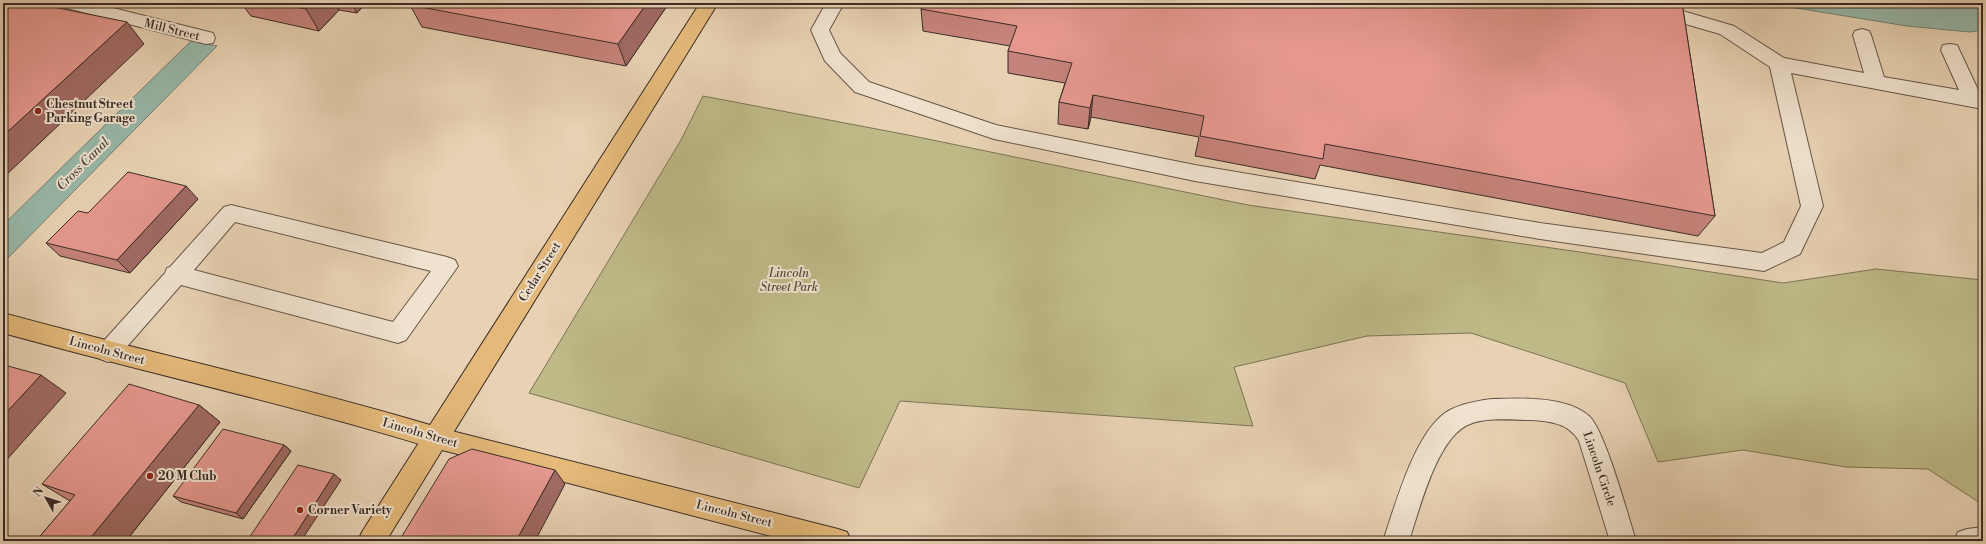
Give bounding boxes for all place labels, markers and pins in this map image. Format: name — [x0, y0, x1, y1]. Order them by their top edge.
place label: Chestnut Street Parking Garage — [46, 97, 136, 126]
marker: Chestnut Street Parking Garage — [33, 106, 43, 116]
place label: 20 M Club — [158, 469, 217, 484]
marker: 20 M Club — [145, 471, 155, 481]
place label: Corner Variety — [308, 503, 393, 518]
marker: Corner Variety — [295, 505, 305, 515]

